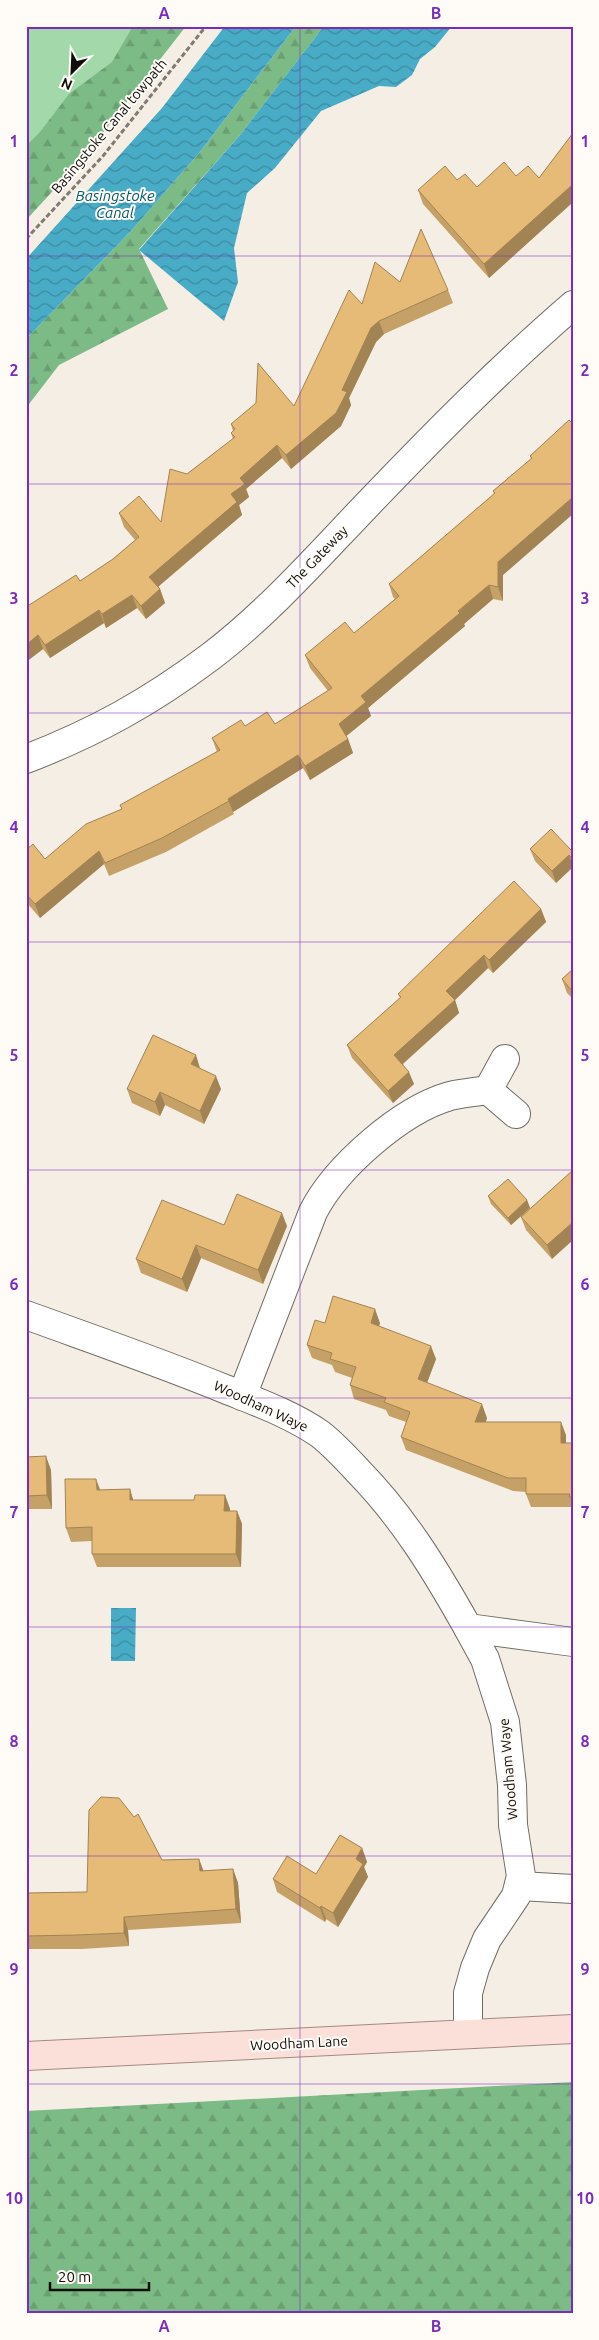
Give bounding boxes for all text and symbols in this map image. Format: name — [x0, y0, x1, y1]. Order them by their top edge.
text: A — [158, 4, 170, 22]
text: B — [431, 4, 441, 22]
north arrow — [48, 48, 98, 98]
street label: Basingstoke Canal towpath — [48, 56, 170, 196]
text: N — [59, 74, 75, 93]
text: 1 — [9, 132, 19, 150]
text: 1 — [580, 132, 590, 150]
water label: Basingstoke Canal — [75, 187, 155, 221]
text: 2 — [9, 361, 19, 379]
text: 2 — [580, 361, 590, 379]
street label: The Gateway — [283, 522, 351, 592]
text: 3 — [9, 589, 19, 607]
text: 3 — [580, 589, 590, 607]
text: 4 — [9, 818, 19, 836]
text: 4 — [580, 818, 590, 836]
text: 5 — [9, 1046, 19, 1064]
text: 5 — [580, 1046, 590, 1064]
text: 6 — [9, 1275, 19, 1293]
text: 6 — [580, 1275, 590, 1293]
street label: Woodham Waye — [211, 1377, 311, 1435]
text: 7 — [9, 1503, 19, 1521]
text: 7 — [580, 1503, 590, 1521]
street label: Woodham Waye — [496, 1717, 520, 1821]
text: 8 — [9, 1732, 19, 1750]
text: 8 — [580, 1732, 590, 1750]
text: 9 — [9, 1960, 19, 1978]
text: 9 — [580, 1960, 590, 1978]
street label: Woodham Lane — [250, 2032, 348, 2054]
text: 10 — [5, 2189, 23, 2207]
text: 10 — [576, 2189, 594, 2207]
scale bar — [50, 2260, 149, 2292]
text: 20 m — [58, 2268, 91, 2285]
text: A — [158, 2317, 170, 2335]
text: B — [431, 2317, 441, 2335]

